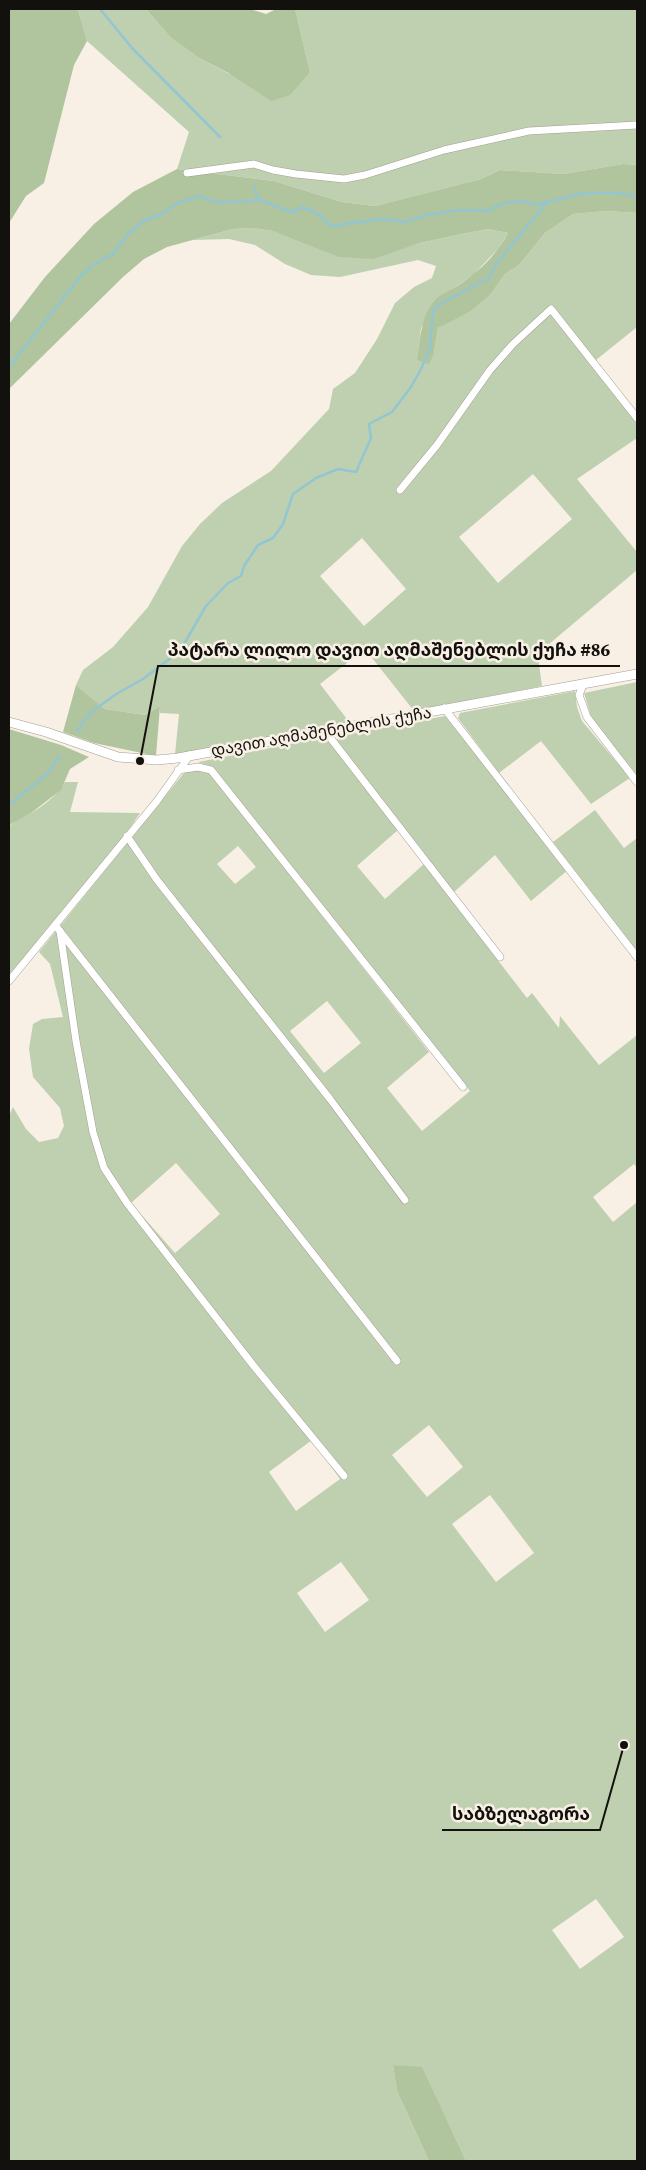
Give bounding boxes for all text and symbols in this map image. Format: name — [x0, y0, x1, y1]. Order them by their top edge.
callout: პატარა ლილო დავით აღმაშენებლის ქუჩა #86 — [158, 633, 620, 666]
text: პატარა ლილო დავით აღმაშენებლის ქუჩა #86 — [168, 637, 610, 662]
street label: დავით აღმაშენებლის ქუჩა — [209, 701, 433, 761]
callout: საბზელაგორა — [442, 1797, 600, 1830]
text: საბზელაგორა — [452, 1801, 590, 1826]

